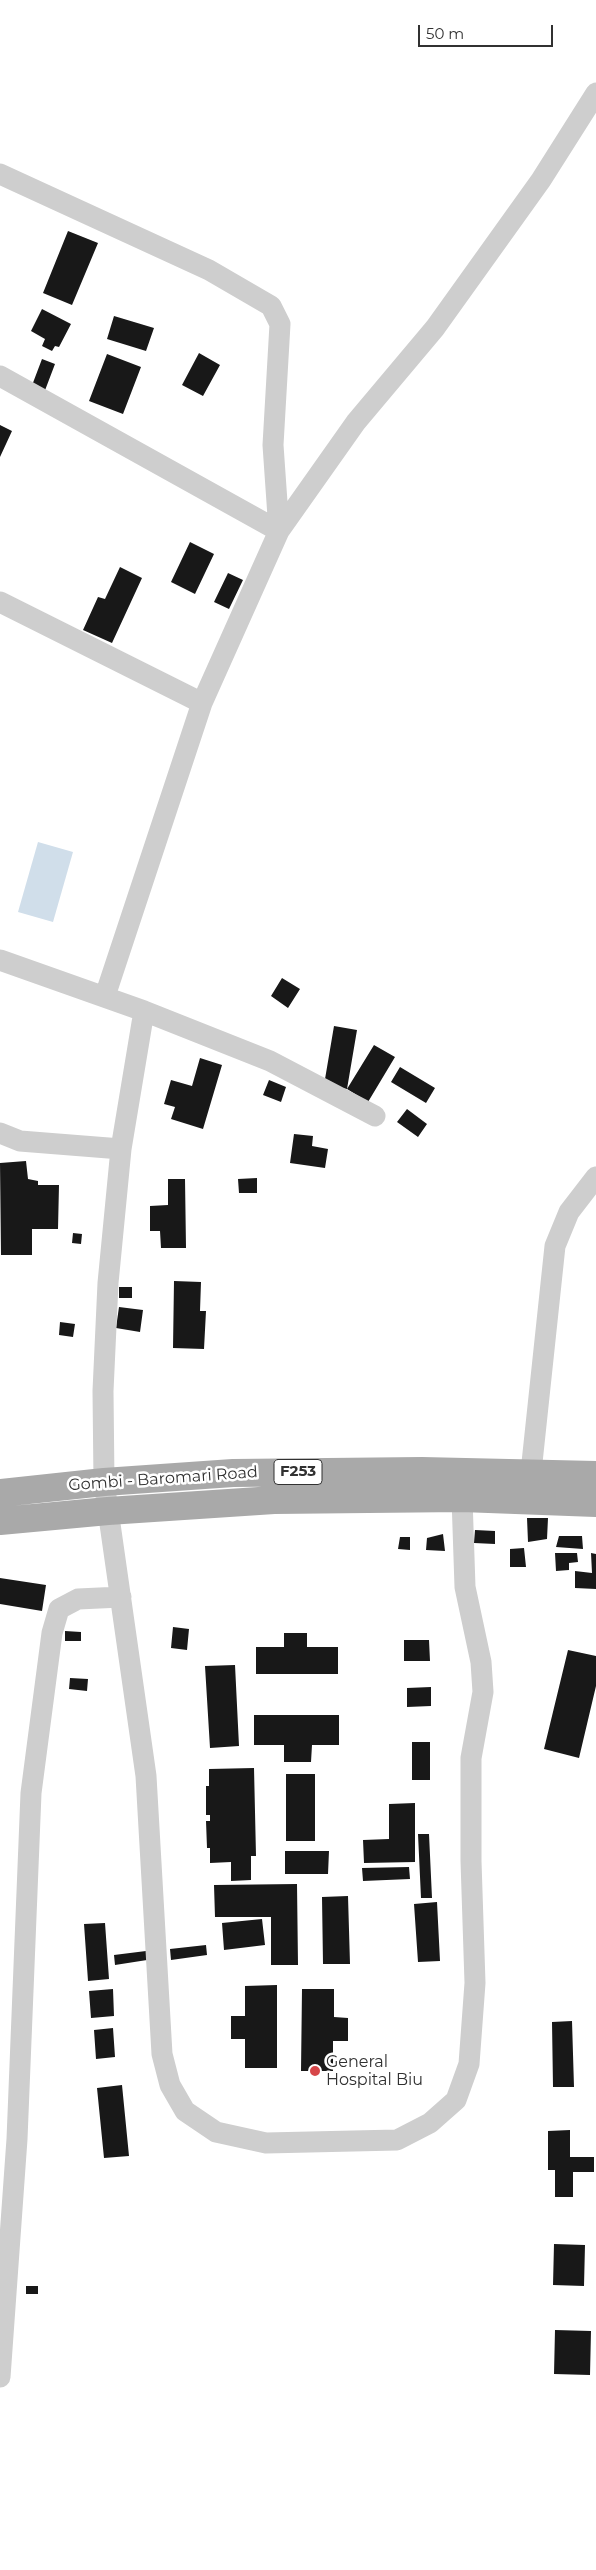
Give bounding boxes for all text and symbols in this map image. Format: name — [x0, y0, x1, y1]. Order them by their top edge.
scale bar — [421, 15, 556, 47]
text: 50 m — [426, 24, 464, 43]
road number: F253 — [274, 1460, 322, 1484]
street label: Gombi - Baromari Road — [68, 1463, 258, 1495]
place label: General Hospital Biu — [326, 2052, 423, 2090]
marker: General Hospital Biu — [308, 2064, 322, 2078]

